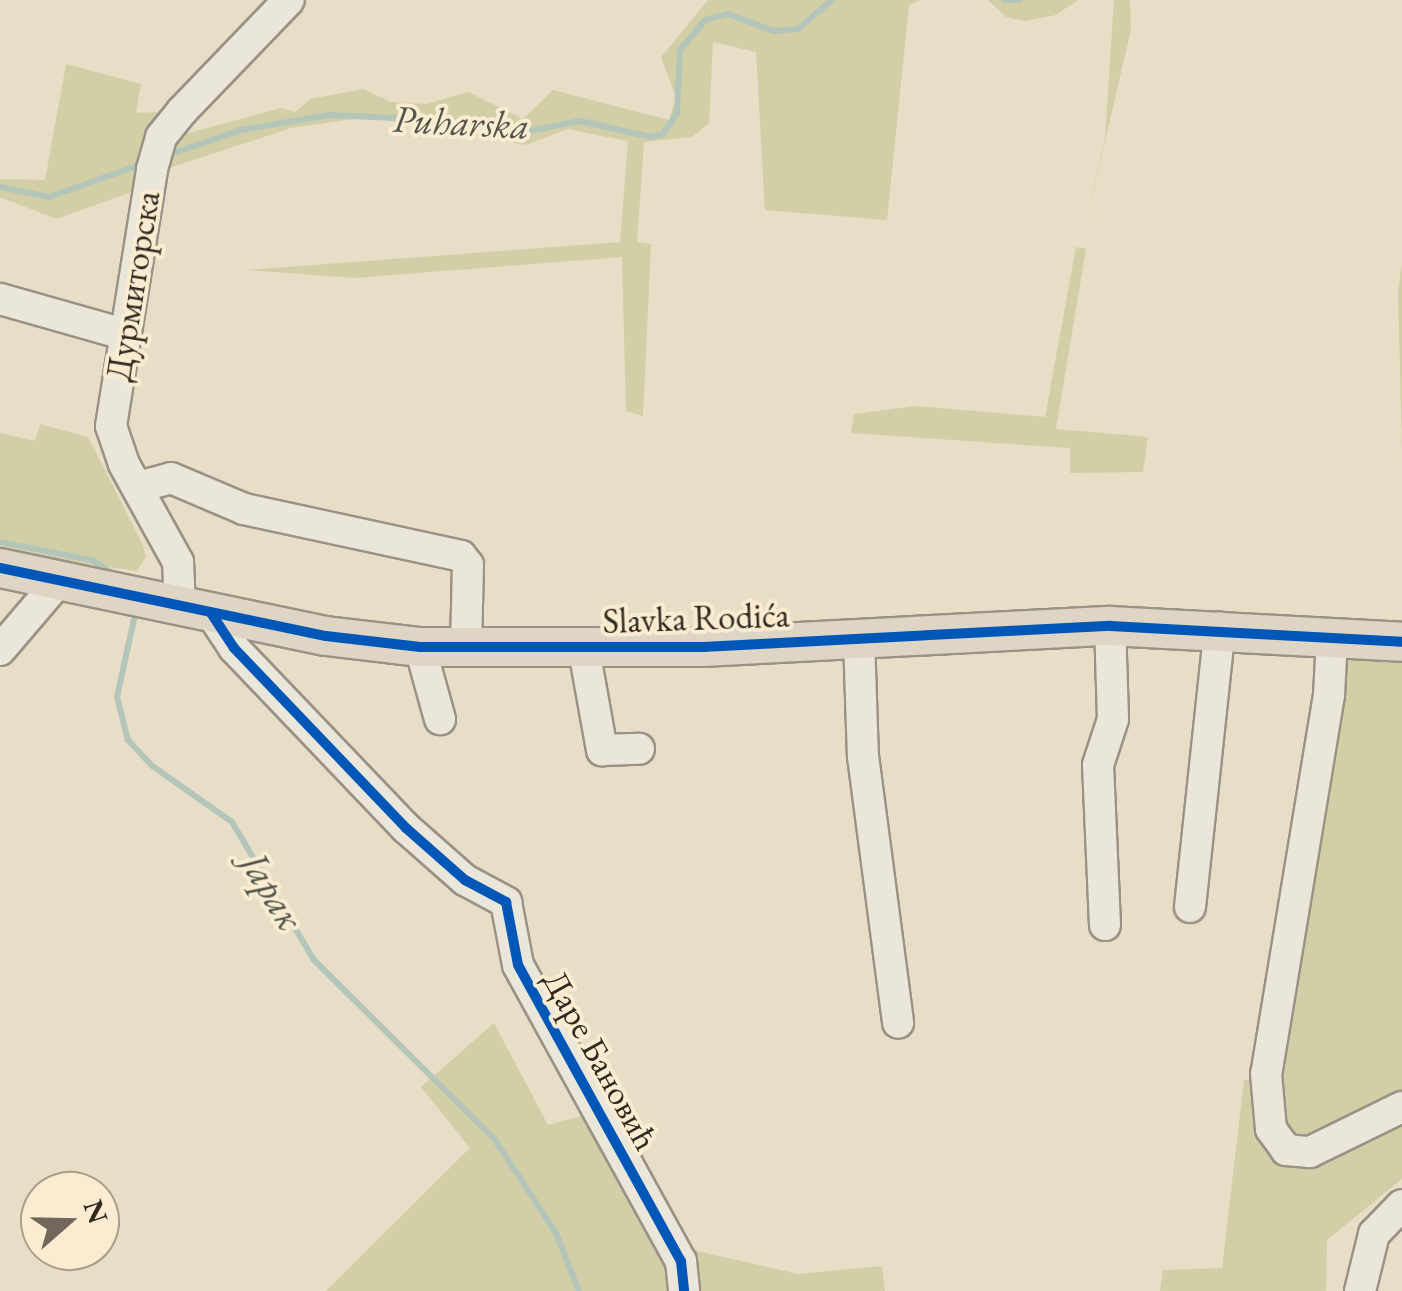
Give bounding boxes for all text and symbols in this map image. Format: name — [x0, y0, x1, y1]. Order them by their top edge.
water label: Puharska — [392, 96, 530, 148]
street label: Дурмиторска — [97, 188, 169, 384]
street label: Slavka Rodića — [602, 594, 790, 642]
water label: Јарак — [232, 844, 314, 938]
street label: Даре Бановић — [534, 963, 668, 1157]
north arrow — [20, 1171, 120, 1271]
text: N — [76, 1195, 117, 1228]

